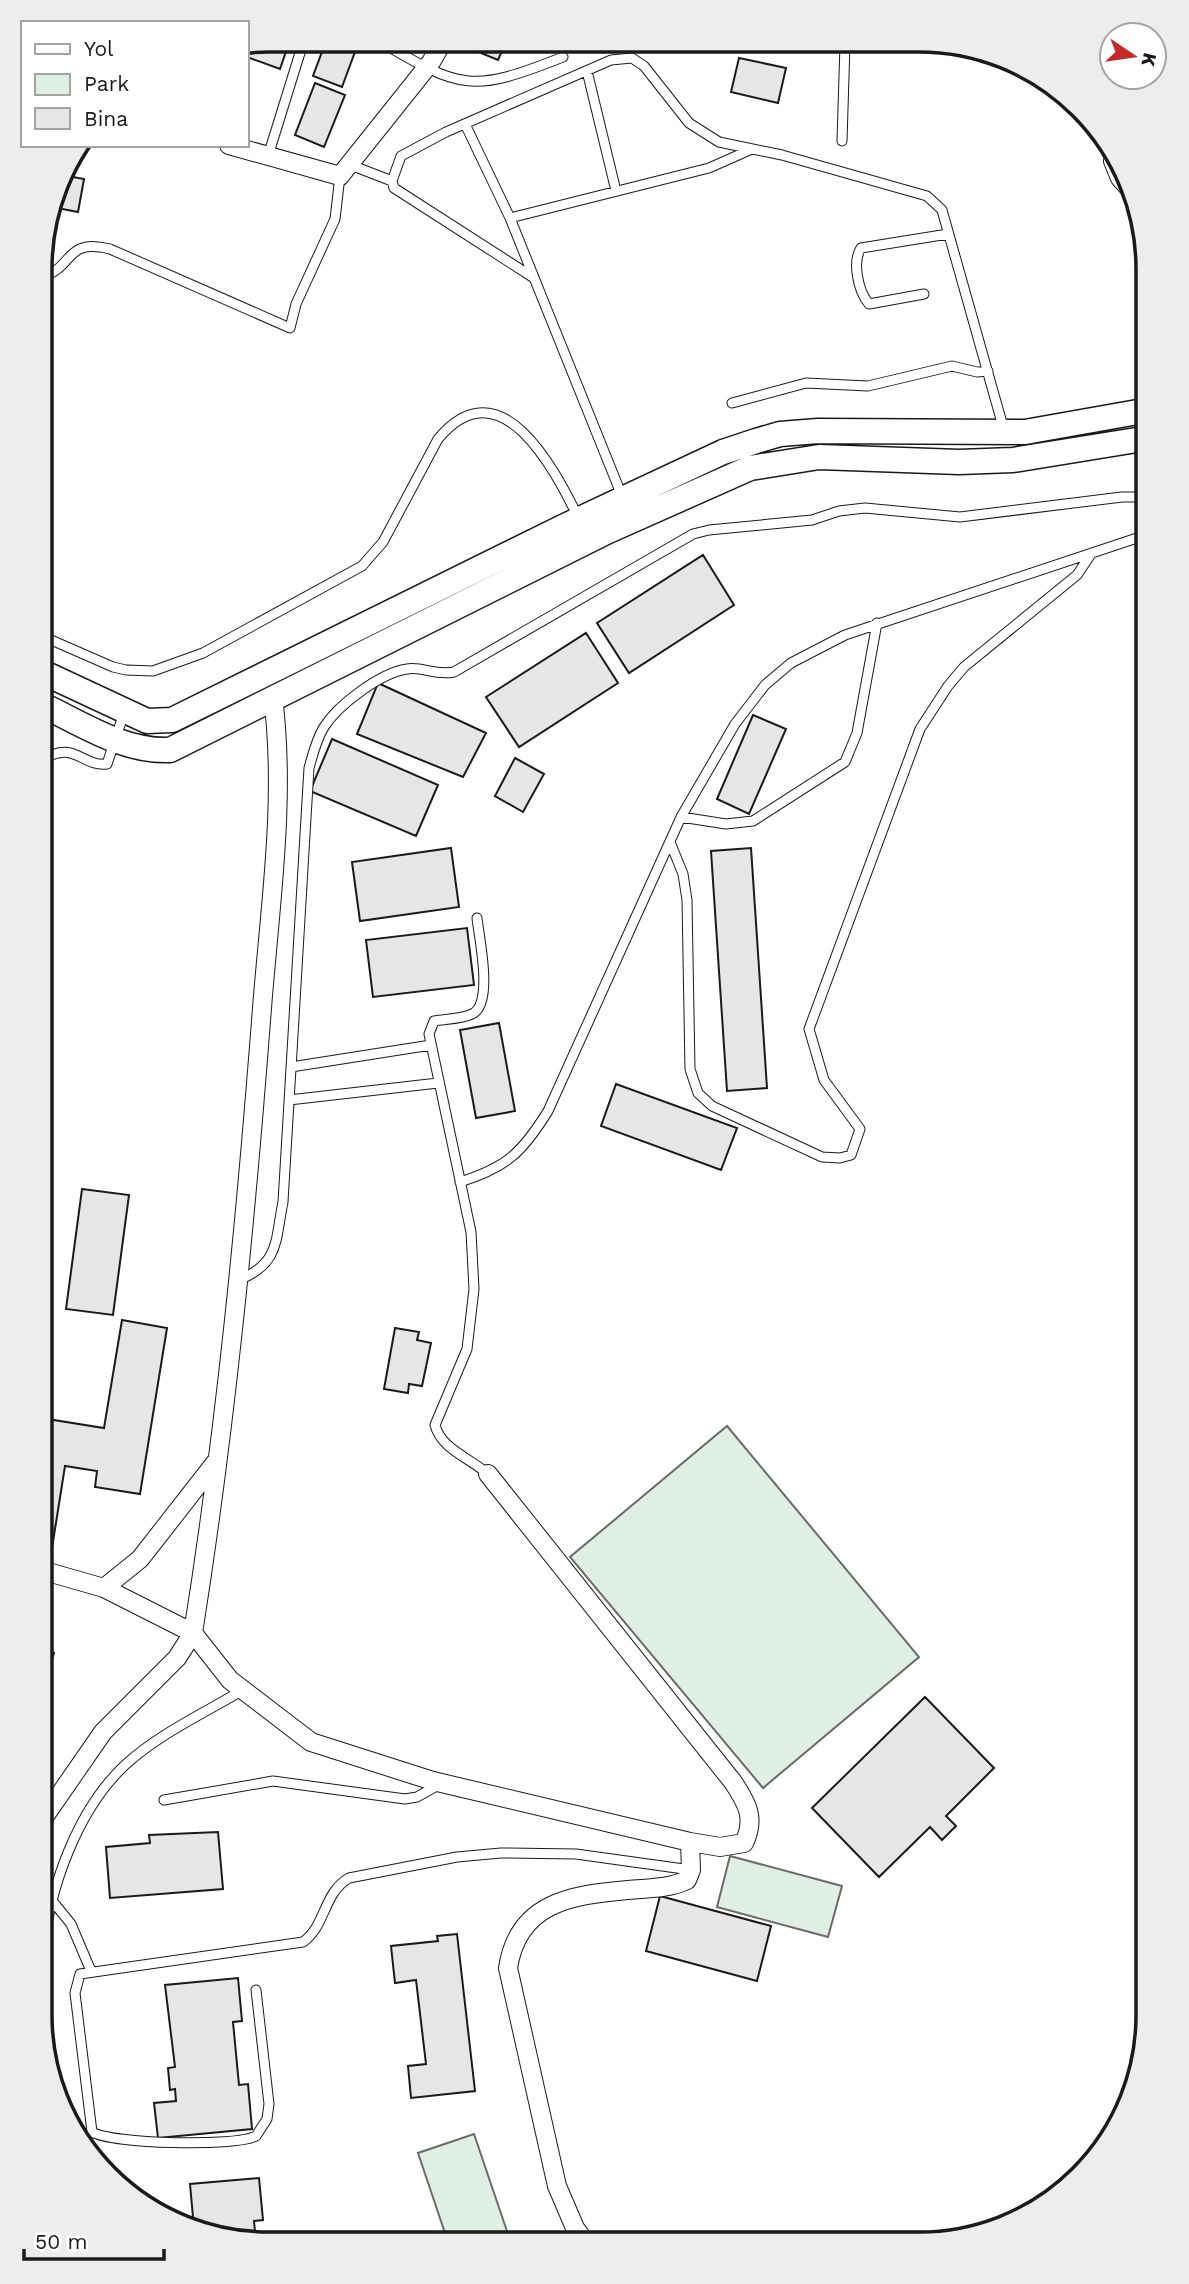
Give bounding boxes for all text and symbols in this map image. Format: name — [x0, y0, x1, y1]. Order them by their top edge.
legend — [21, 21, 248, 147]
north arrow — [1098, 21, 1168, 91]
text: Yol — [84, 36, 114, 61]
text: K — [1136, 51, 1162, 69]
text: Park — [84, 71, 129, 96]
text: Bina — [84, 106, 128, 131]
scale bar — [24, 2218, 164, 2262]
text: 50 m — [35, 2229, 87, 2254]

